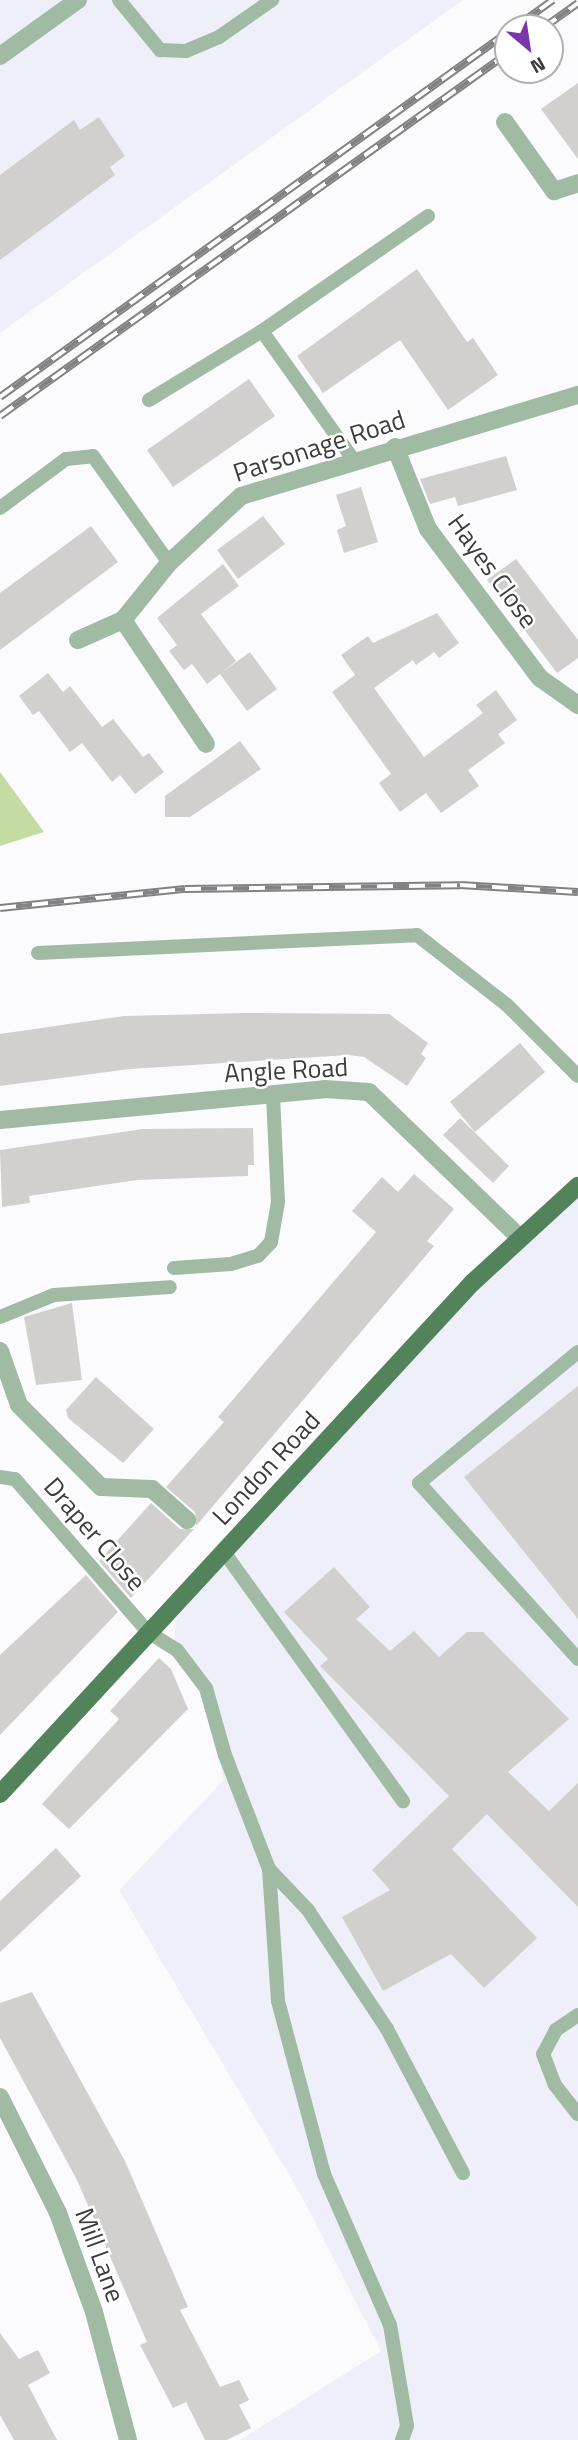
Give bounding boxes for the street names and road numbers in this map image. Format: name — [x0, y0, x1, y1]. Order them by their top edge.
street label: Parsonage Road — [229, 404, 409, 488]
street label: Hayes Close — [441, 508, 545, 634]
street label: Angle Road — [223, 1051, 349, 1089]
street label: London Road — [206, 1405, 326, 1531]
street label: Draper Close — [37, 1471, 153, 1597]
street label: Mill Lane — [69, 2204, 131, 2306]

